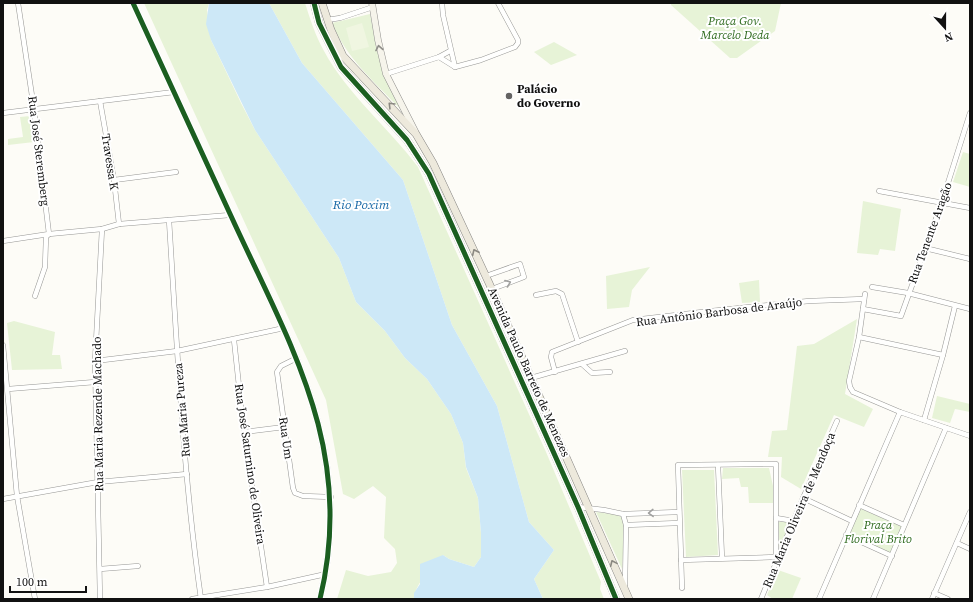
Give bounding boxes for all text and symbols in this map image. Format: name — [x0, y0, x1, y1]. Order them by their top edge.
north arrow — [925, 8, 965, 48]
park label: Praça Gov. Marcelo Deda — [700, 13, 770, 43]
text: N — [942, 28, 955, 45]
one-way arrow — [376, 44, 384, 51]
place label: Palácio do Governo — [517, 81, 580, 111]
marker: Palácio do Governo — [504, 91, 514, 101]
street label: Rua José Steremberg — [24, 95, 54, 207]
one-way arrow — [388, 102, 396, 110]
street label: Travessa K — [98, 133, 122, 191]
street label: Rua Tenente Aragão — [904, 180, 956, 286]
water label: Rio Poxim — [332, 196, 390, 213]
one-way arrow — [472, 249, 480, 257]
one-way arrow — [505, 280, 512, 288]
street label: Avenida Paulo Barreto de Menezes — [484, 285, 574, 459]
street label: Rua Antônio Barbosa de Araújo — [635, 294, 803, 330]
street label: Rua Maria Rezende Machado — [89, 336, 107, 492]
street label: Rua Maria Pureza — [170, 361, 194, 458]
street label: Rua José Saturnino de Oliveira — [231, 383, 269, 546]
street label: Rua Um — [275, 416, 297, 460]
street label: Rua Maria Oliveira de Mendoça — [759, 429, 839, 590]
one-way arrow — [648, 509, 654, 517]
park label: Praça Florival Brito — [843, 517, 912, 547]
one-way arrow — [610, 560, 618, 568]
scale bar — [10, 568, 86, 594]
text: 100 m — [16, 574, 48, 590]

